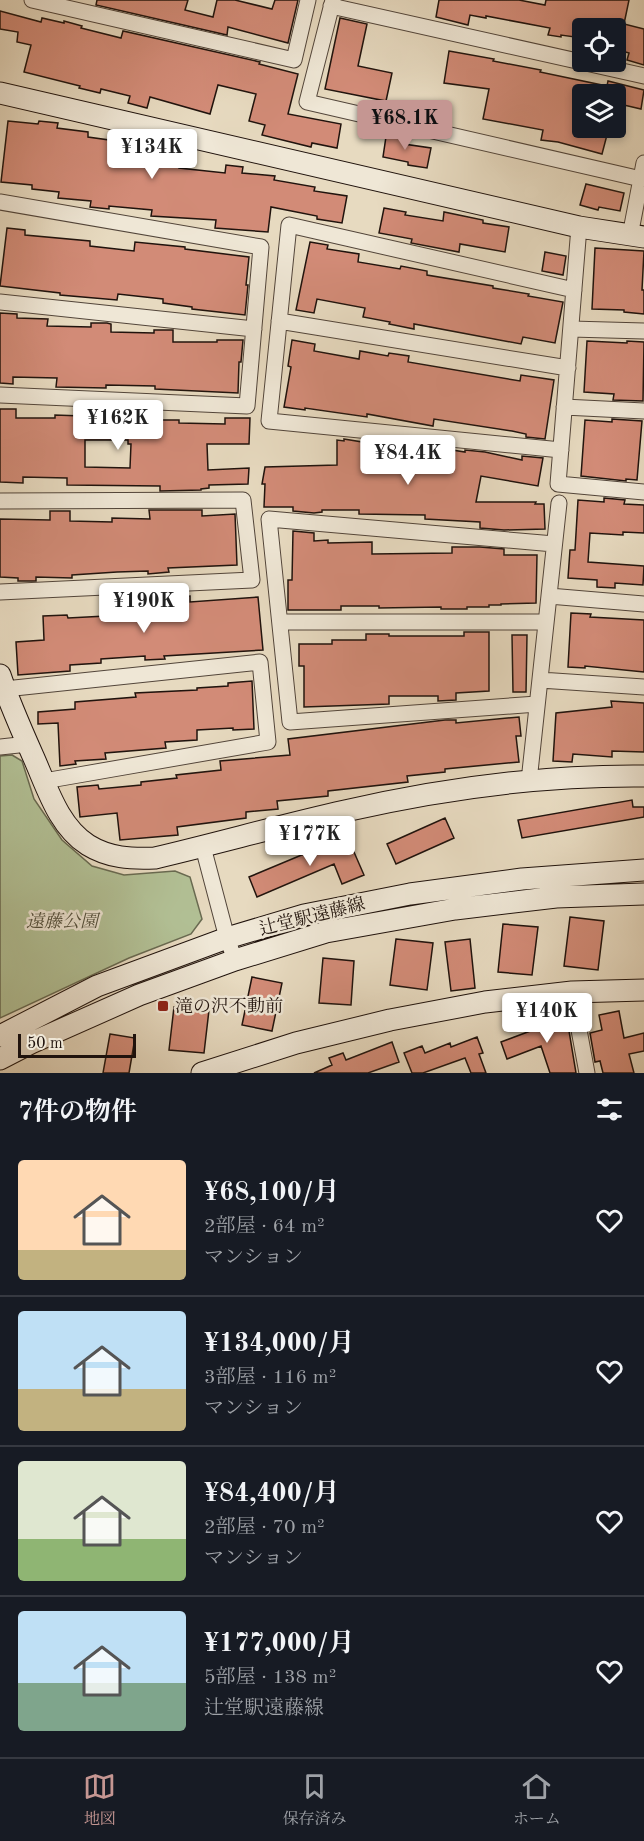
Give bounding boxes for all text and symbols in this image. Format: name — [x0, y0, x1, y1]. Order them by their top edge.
map controls — [572, 18, 626, 138]
button: locate — [572, 18, 626, 72]
button: layers — [572, 84, 626, 138]
pin: ¥68.1K — [356, 100, 454, 151]
text: ¥68.1K — [371, 109, 439, 129]
pin: ¥134K — [110, 129, 194, 180]
text: ¥134K — [121, 138, 183, 158]
pin: ¥162K — [76, 400, 160, 451]
text: ¥162K — [87, 409, 149, 429]
pin: ¥84.4K — [359, 435, 457, 486]
text: ¥84.4K — [374, 444, 442, 464]
pin: ¥190K — [102, 583, 186, 634]
text: ¥190K — [113, 592, 175, 612]
pin: ¥177K — [268, 816, 352, 867]
text: ¥177K — [279, 825, 341, 845]
street label: 辻堂駅遠藤線 — [257, 893, 367, 939]
park label: 遠藤公園 — [26, 911, 101, 931]
pin: ¥140K — [505, 993, 589, 1044]
place label: 滝の沢不動前 — [175, 996, 283, 1016]
marker: 滝の沢不動前 — [156, 999, 170, 1013]
text: ¥140K — [516, 1002, 578, 1022]
scale bar — [18, 1031, 136, 1058]
text: 50 m — [27, 1036, 63, 1052]
icon: filters — [593, 1093, 626, 1126]
text: 7件の物件 — [18, 1100, 137, 1126]
text: ¥68,100/月 — [204, 1180, 339, 1206]
icon: home — [66, 1184, 138, 1256]
icon: heart — [593, 1204, 626, 1237]
text: 2部屋 · 64 m² — [204, 1217, 325, 1237]
text: マンション — [204, 1248, 303, 1268]
text: ¥134,000/月 — [204, 1331, 355, 1357]
icon: home — [66, 1335, 138, 1407]
icon: heart — [593, 1355, 626, 1388]
text: 3部屋 · 116 m² — [204, 1368, 336, 1388]
text: マンション — [204, 1399, 303, 1419]
text: ¥84,400/月 — [204, 1481, 339, 1507]
icon: home — [66, 1485, 138, 1557]
icon: heart — [593, 1505, 626, 1538]
text: 2部屋 · 70 m² — [204, 1518, 325, 1538]
text: マンション — [204, 1549, 303, 1569]
text: ¥177,000/月 — [204, 1631, 355, 1657]
icon: home — [66, 1635, 138, 1707]
icon: heart — [593, 1655, 626, 1688]
text: 5部屋 · 138 m² — [204, 1668, 336, 1688]
text: 辻堂駅遠藤線 — [204, 1699, 324, 1719]
tab: 地図 — [83, 1770, 116, 1830]
tab: 保存済み — [282, 1770, 346, 1830]
tab: ホーム — [513, 1770, 561, 1830]

